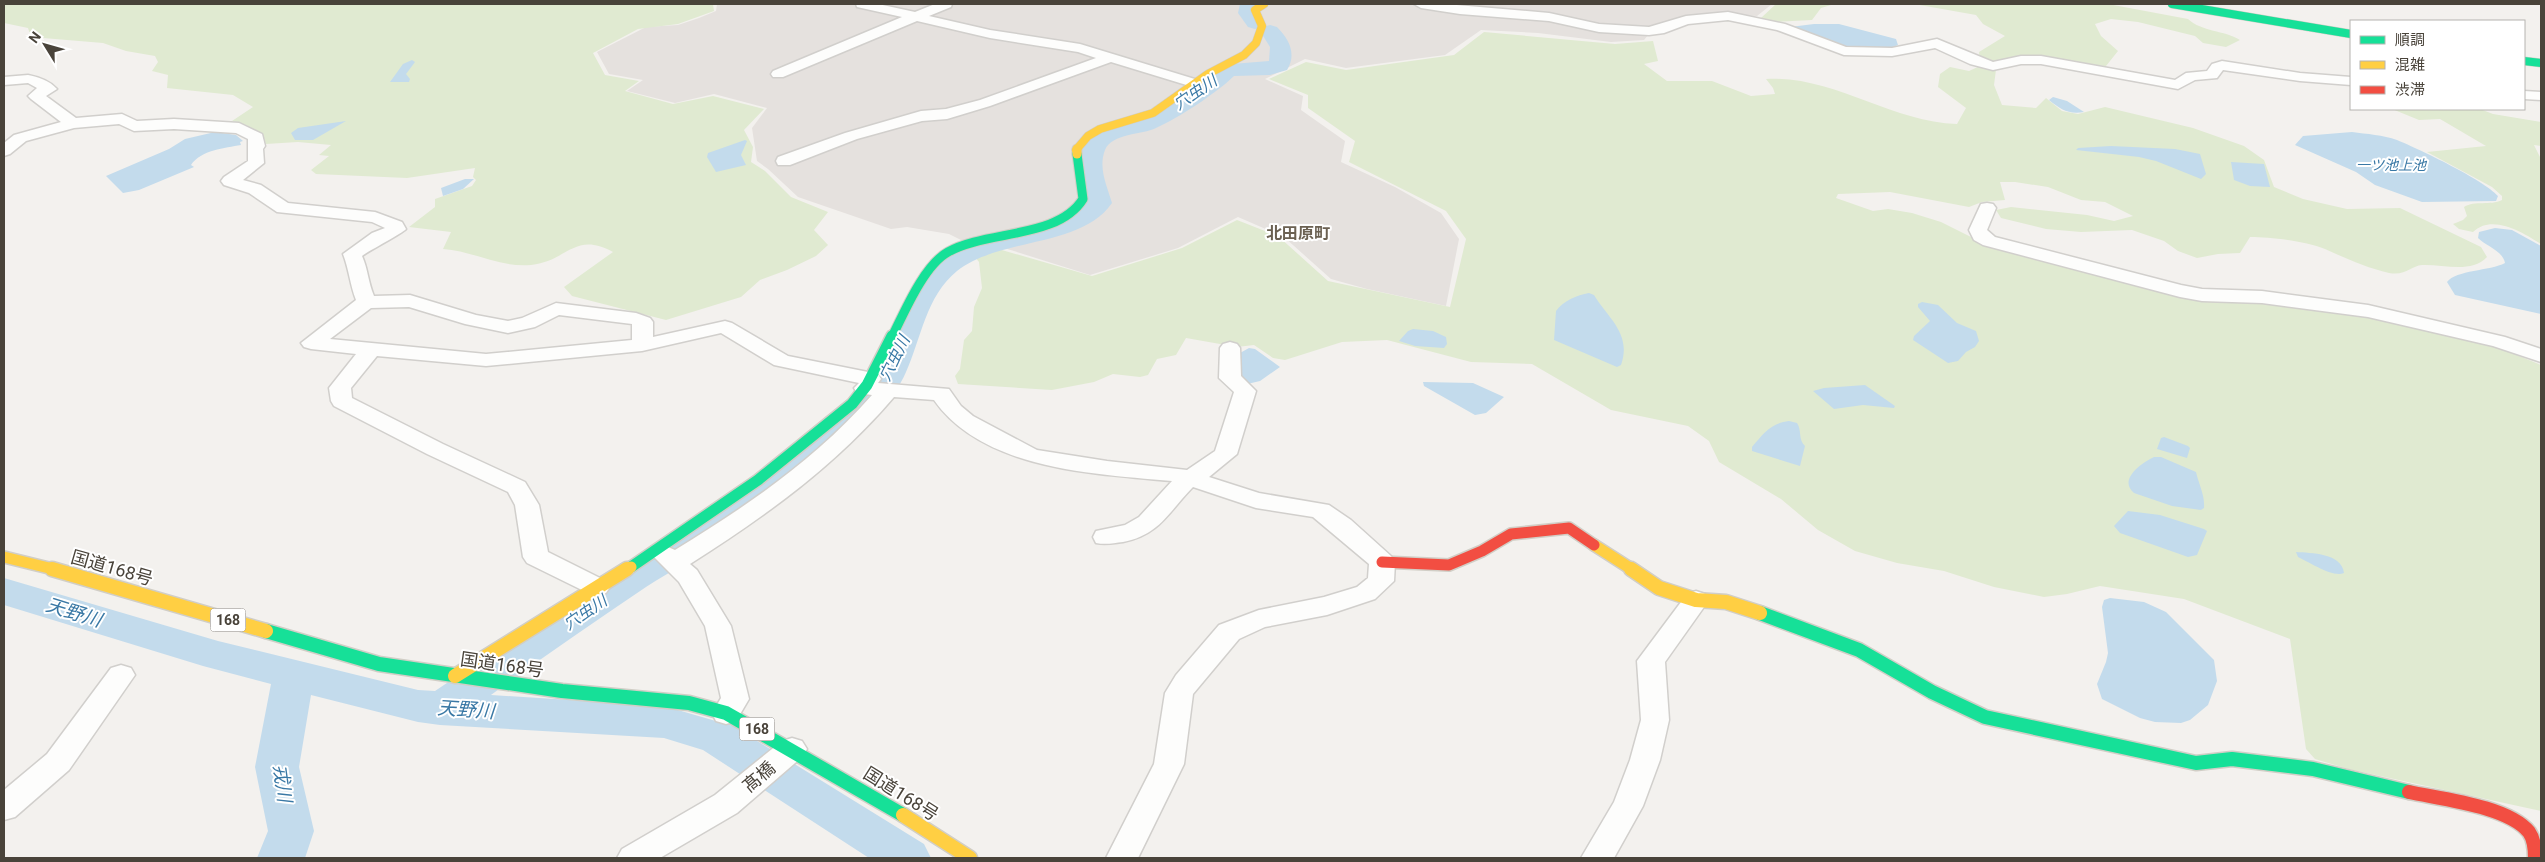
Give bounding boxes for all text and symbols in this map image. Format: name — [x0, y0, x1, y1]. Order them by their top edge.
north arrow — [20, 20, 70, 70]
legend — [2350, 20, 2525, 110]
text: N — [25, 28, 44, 46]
text: 順調 — [2395, 31, 2425, 49]
text: 混雑 — [2395, 56, 2425, 74]
water label: 穴虫川 — [1170, 70, 1222, 114]
text: 渋滞 — [2395, 81, 2425, 99]
water label: 一ツ池上池 — [2356, 157, 2428, 173]
district label: 北田原町 — [1266, 224, 1330, 243]
water label: 穴虫川 — [875, 331, 914, 384]
street label: 国道168号 — [69, 546, 156, 589]
water label: 穴虫川 — [560, 590, 612, 634]
water label: 天野川 — [43, 593, 106, 632]
road number: 168 — [210, 608, 246, 632]
street label: 国道168号 — [459, 648, 545, 681]
water label: 天野川 — [437, 696, 497, 723]
road number: 168 — [740, 718, 774, 741]
street label: 髙橋 — [738, 757, 779, 796]
street label: 国道168号 — [860, 762, 943, 825]
water label: 戎川 — [268, 763, 297, 805]

